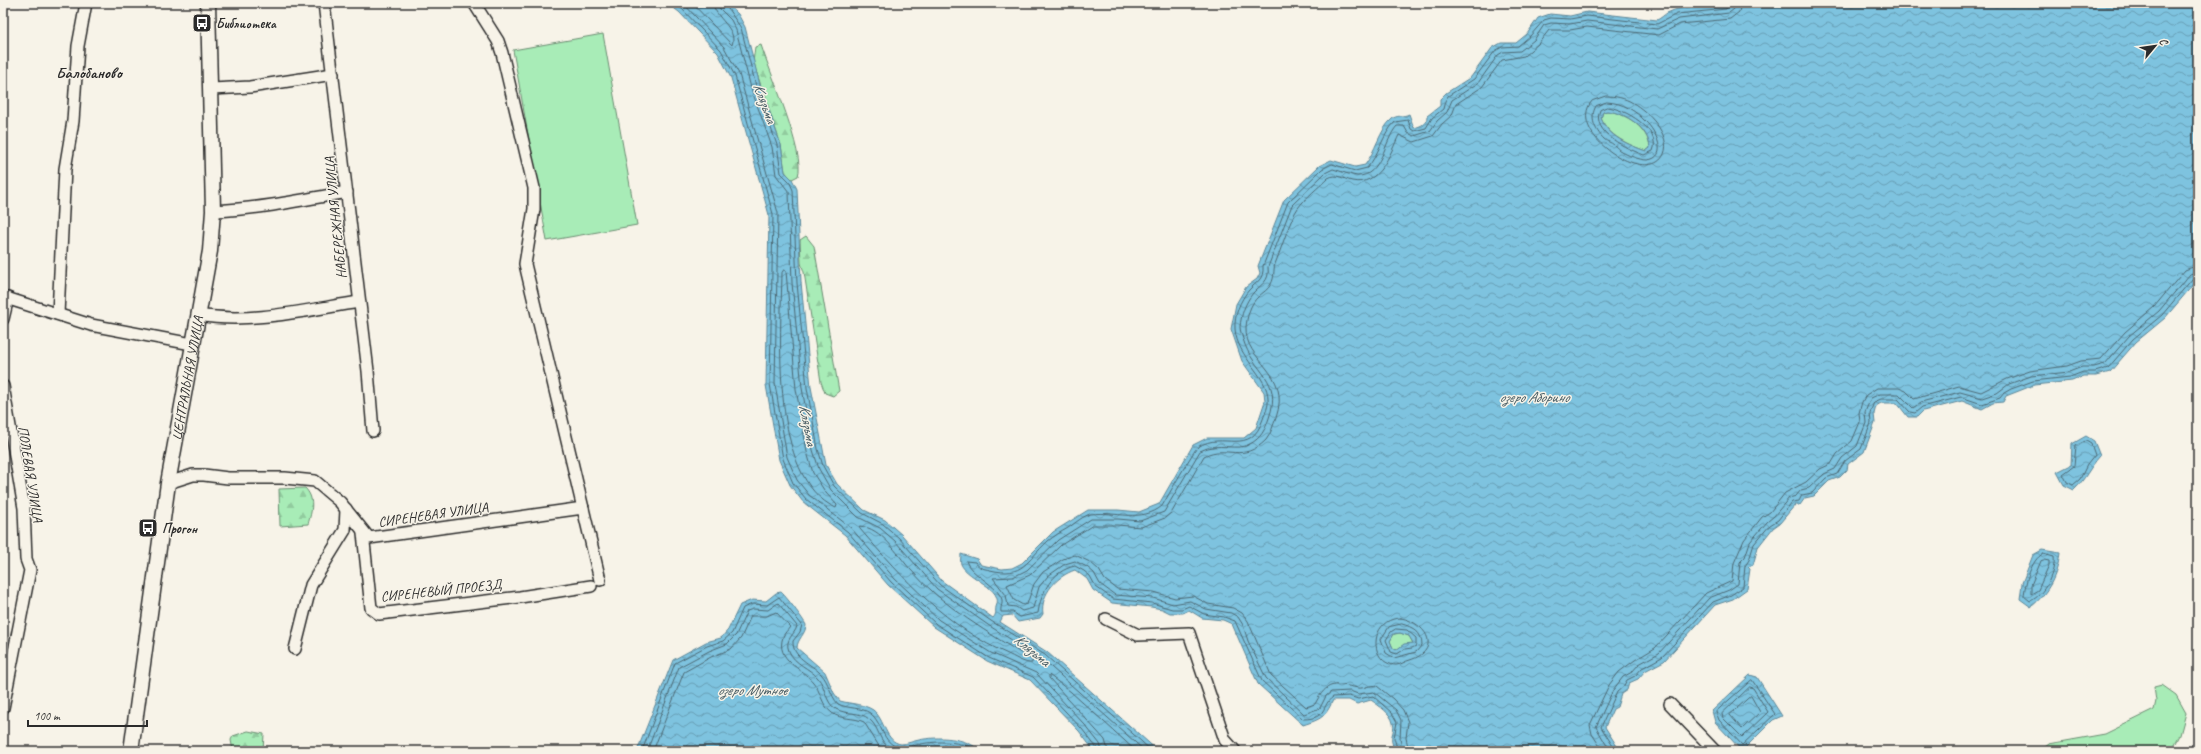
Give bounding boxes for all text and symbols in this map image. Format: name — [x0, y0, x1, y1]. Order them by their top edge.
bus stop icon: Библиотека — [191, 12, 213, 34]
place label: Библиотека — [216, 15, 277, 32]
north arrow — [2135, 26, 2175, 66]
text: С — [2156, 35, 2172, 48]
district label: Балобаново — [56, 63, 124, 83]
water label: Клязьма — [749, 81, 781, 128]
street label: НАБЕРЕЖНАЯ УЛИЦА — [321, 155, 350, 280]
street label: ЦЕНТРАЛЬНАЯ УЛИЦА — [168, 314, 207, 442]
water label: озеро Аборино — [1499, 388, 1570, 407]
water label: Клязьма — [794, 403, 821, 449]
street label: ПОЛЕВАЯ УЛИЦА — [15, 425, 47, 524]
street label: СИРЕНЕВАЯ УЛИЦА — [377, 498, 490, 531]
bus stop icon: Прогон — [137, 517, 159, 539]
place label: Прогон — [162, 520, 199, 537]
street label: СИРЕНЕВЫЙ ПРОЕЗД — [380, 576, 504, 605]
water label: Клязьма — [1010, 630, 1055, 672]
water label: озеро Мутное — [717, 681, 789, 700]
scale bar — [28, 702, 147, 728]
text: 100 m — [34, 708, 61, 724]

